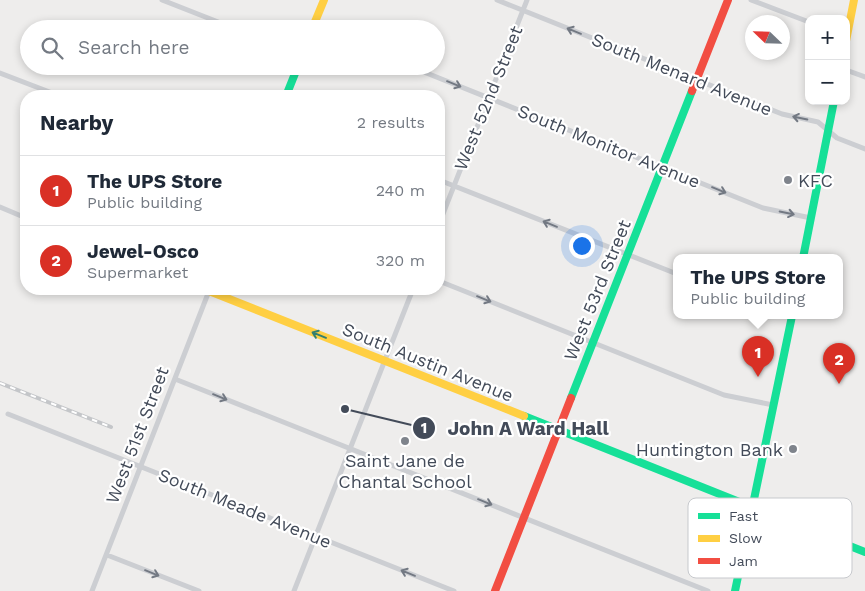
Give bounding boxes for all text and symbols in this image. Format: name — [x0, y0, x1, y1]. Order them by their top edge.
north arrow — [745, 15, 790, 60]
map controls — [805, 15, 850, 105]
button: + — [805, 15, 850, 60]
search box — [20, 20, 445, 75]
street label: West 52nd Street — [449, 22, 527, 173]
one-way arrow — [567, 26, 582, 35]
street label: South Menard Avenue — [589, 28, 775, 120]
icon: search — [38, 34, 66, 62]
text: Search here — [78, 36, 189, 59]
button: − — [805, 60, 850, 105]
one-way arrow — [446, 80, 461, 90]
street label: South Monitor Avenue — [515, 100, 703, 192]
text: Nearby — [40, 110, 113, 135]
text: 2 results — [357, 113, 425, 132]
one-way arrow — [792, 113, 808, 122]
text: The UPS Store — [87, 170, 222, 193]
place label: KFC — [798, 170, 833, 191]
marker: KFC — [782, 174, 794, 186]
text: 1 — [53, 181, 59, 200]
text: 240 m — [376, 181, 425, 200]
one-way arrow — [711, 187, 726, 196]
text: Public building — [87, 193, 202, 212]
one-way arrow — [778, 209, 794, 218]
street label: West 53rd Street — [559, 216, 635, 363]
one-way arrow — [543, 219, 558, 228]
your location — [569, 233, 595, 259]
text: Jewel-Osco — [87, 240, 199, 263]
text: 2 — [51, 251, 61, 270]
text: 320 m — [376, 251, 425, 270]
popup — [673, 254, 843, 319]
text: Supermarket — [87, 263, 188, 282]
text: The UPS Store — [690, 266, 826, 289]
text: Public building — [690, 289, 805, 308]
one-way arrow — [476, 295, 491, 304]
street label: South Austin Avenue — [339, 318, 517, 406]
one-way arrow — [312, 329, 327, 339]
pin: 1 — [742, 336, 774, 377]
pin: 2 — [823, 343, 855, 384]
street label: West 51st Street — [101, 363, 173, 506]
one-way arrow — [212, 392, 227, 402]
callout: John A Ward Hall — [412, 411, 619, 445]
text: John A Ward Hall — [447, 417, 609, 440]
text: 1 — [421, 419, 427, 437]
marker: Saint Jane de Chantal School — [399, 435, 411, 447]
place label: Huntington Bank — [636, 439, 783, 460]
marker: Huntington Bank — [787, 443, 799, 455]
place label: Saint Jane de Chantal School — [338, 450, 472, 492]
street label: South Meade Avenue — [155, 464, 335, 552]
one-way arrow — [477, 498, 492, 507]
legend — [688, 498, 852, 578]
text: Fast — [729, 508, 758, 524]
text: Slow — [729, 530, 762, 546]
text: Jam — [729, 553, 758, 569]
one-way arrow — [144, 568, 159, 578]
one-way arrow — [401, 568, 417, 577]

